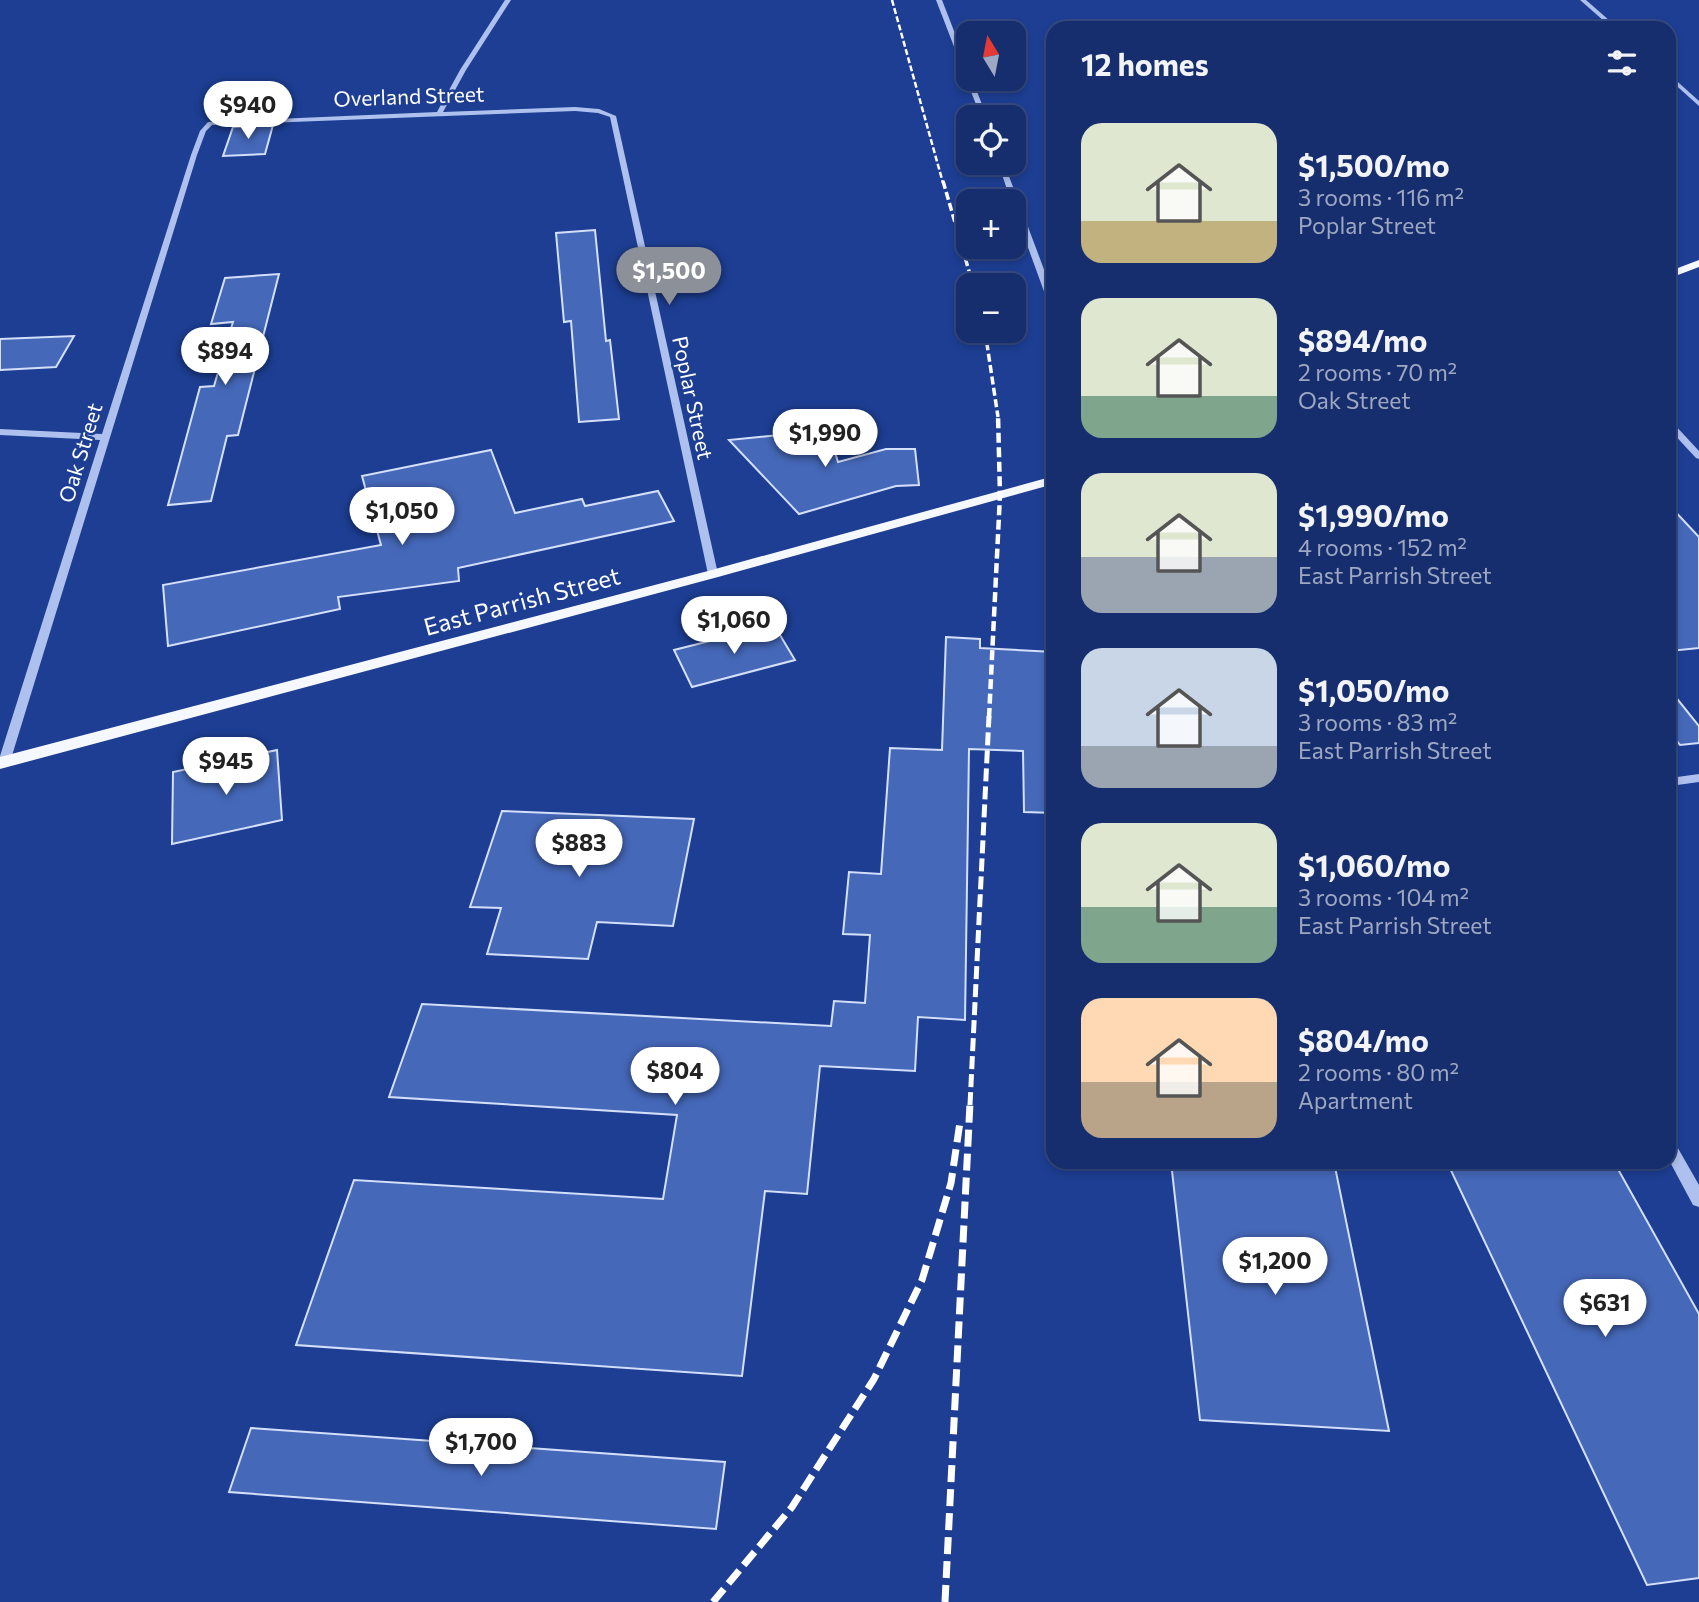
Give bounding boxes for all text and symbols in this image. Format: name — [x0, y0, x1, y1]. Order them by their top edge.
north arrow — [956, 21, 1026, 91]
map controls — [956, 21, 1026, 343]
icon: filters — [1603, 44, 1641, 82]
text: 12 homes — [1081, 45, 1209, 82]
street label: Overland Street — [333, 80, 485, 111]
pin: $940 — [207, 82, 289, 141]
text: $940 — [220, 90, 276, 118]
button: locate — [956, 105, 1026, 175]
text: $1,500/mo — [1298, 146, 1450, 183]
icon: home — [1137, 151, 1221, 235]
text: 3 rooms · 116 m² — [1298, 183, 1464, 211]
button: + — [956, 189, 1026, 259]
text: Poplar Street — [1298, 211, 1436, 239]
pin: $1,500 — [612, 247, 726, 307]
text: $1,500 — [632, 256, 706, 284]
button: − — [956, 273, 1026, 343]
text: $894/mo — [1298, 321, 1427, 358]
icon: home — [1137, 326, 1221, 410]
pin: $894 — [184, 328, 266, 387]
street label: Poplar Street — [668, 334, 719, 462]
text: $894 — [197, 336, 253, 364]
text: 2 rooms · 70 m² — [1298, 358, 1457, 386]
text: Oak Street — [1298, 386, 1411, 414]
street label: Oak Street — [53, 400, 107, 505]
pin: $1,990 — [768, 410, 882, 469]
text: $1,990 — [789, 418, 861, 446]
pin: $1,050 — [345, 488, 459, 547]
text: $1,050 — [365, 496, 439, 524]
text: $1,990/mo — [1298, 496, 1449, 533]
icon: home — [1137, 501, 1221, 585]
text: 4 rooms · 152 m² — [1298, 533, 1467, 561]
street label: East Parrish Street — [420, 560, 623, 641]
text: East Parrish Street — [1298, 561, 1492, 589]
pin: $1,060 — [677, 596, 791, 656]
text: $1,060 — [697, 605, 771, 633]
text: $1,050/mo — [1298, 671, 1449, 708]
icon: home — [1137, 676, 1221, 760]
text: 3 rooms · 83 m² — [1298, 708, 1457, 736]
text: East Parrish Street — [1298, 736, 1492, 764]
pin: $945 — [185, 738, 267, 797]
text: $945 — [199, 746, 253, 774]
pin: $883 — [538, 820, 620, 879]
text: $883 — [552, 828, 606, 856]
text: $1,060/mo — [1298, 846, 1450, 883]
icon: home — [1137, 851, 1221, 935]
text: 3 rooms · 104 m² — [1298, 883, 1469, 911]
text: East Parrish Street — [1298, 911, 1492, 939]
text: $804/mo — [1298, 1021, 1429, 1058]
icon: home — [1137, 1026, 1221, 1110]
pin: $804 — [634, 1048, 716, 1107]
text: $804 — [647, 1056, 703, 1084]
text: 2 rooms · 80 m² — [1298, 1058, 1459, 1086]
text: Apartment — [1298, 1086, 1413, 1114]
pin: $1,200 — [1218, 1238, 1332, 1297]
text: $1,200 — [1239, 1246, 1311, 1274]
pin: $631 — [1564, 1280, 1646, 1339]
text: $631 — [1579, 1288, 1631, 1316]
pin: $1,700 — [424, 1418, 538, 1478]
text: $1,700 — [445, 1427, 517, 1455]

